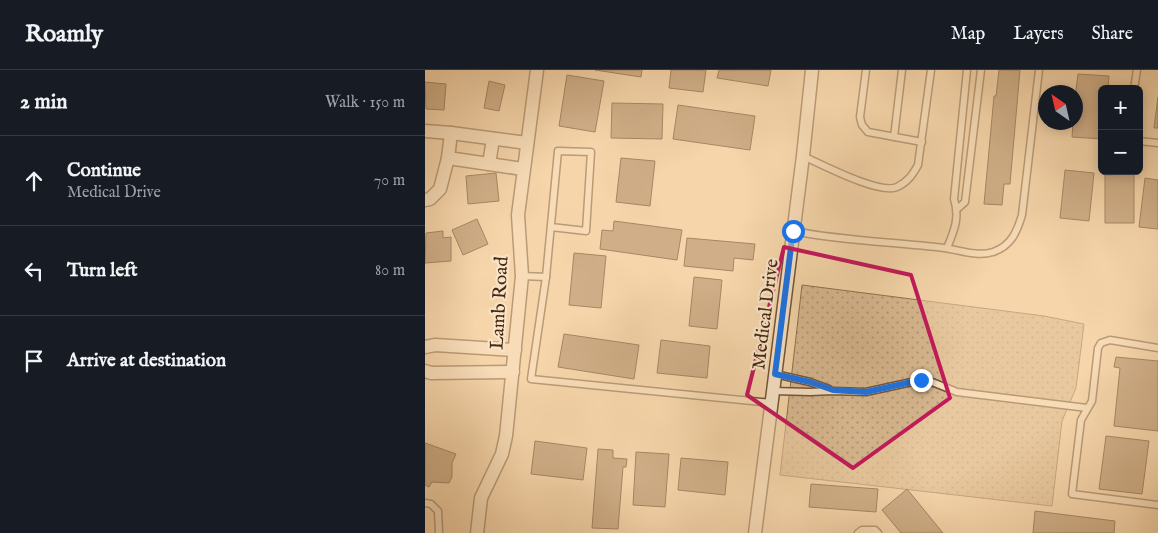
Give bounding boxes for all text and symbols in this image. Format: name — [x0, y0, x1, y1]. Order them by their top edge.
text: Roamly — [25, 19, 103, 50]
text: Map — [951, 23, 985, 46]
text: Layers — [1013, 23, 1064, 46]
text: Share — [1092, 23, 1133, 46]
north arrow — [1038, 85, 1083, 130]
map controls — [1098, 85, 1143, 175]
button: + — [1098, 85, 1143, 130]
text: 2 min — [20, 89, 67, 116]
text: Walk · 150 m — [325, 93, 405, 113]
button: − — [1098, 130, 1143, 175]
text: Continue — [67, 159, 141, 183]
icon: ahead — [20, 167, 48, 195]
text: 70 m — [374, 171, 405, 191]
text: Medical Drive — [67, 183, 161, 203]
route start — [782, 220, 805, 243]
street label: Lamb Road — [486, 255, 514, 350]
icon: left — [20, 257, 48, 285]
street label: Medical Drive — [747, 257, 785, 371]
text: Turn left — [67, 259, 138, 283]
text: 80 m — [375, 261, 405, 281]
icon: arrive — [20, 347, 48, 375]
text: Arrive at destination — [67, 349, 226, 373]
route end — [910, 369, 933, 392]

